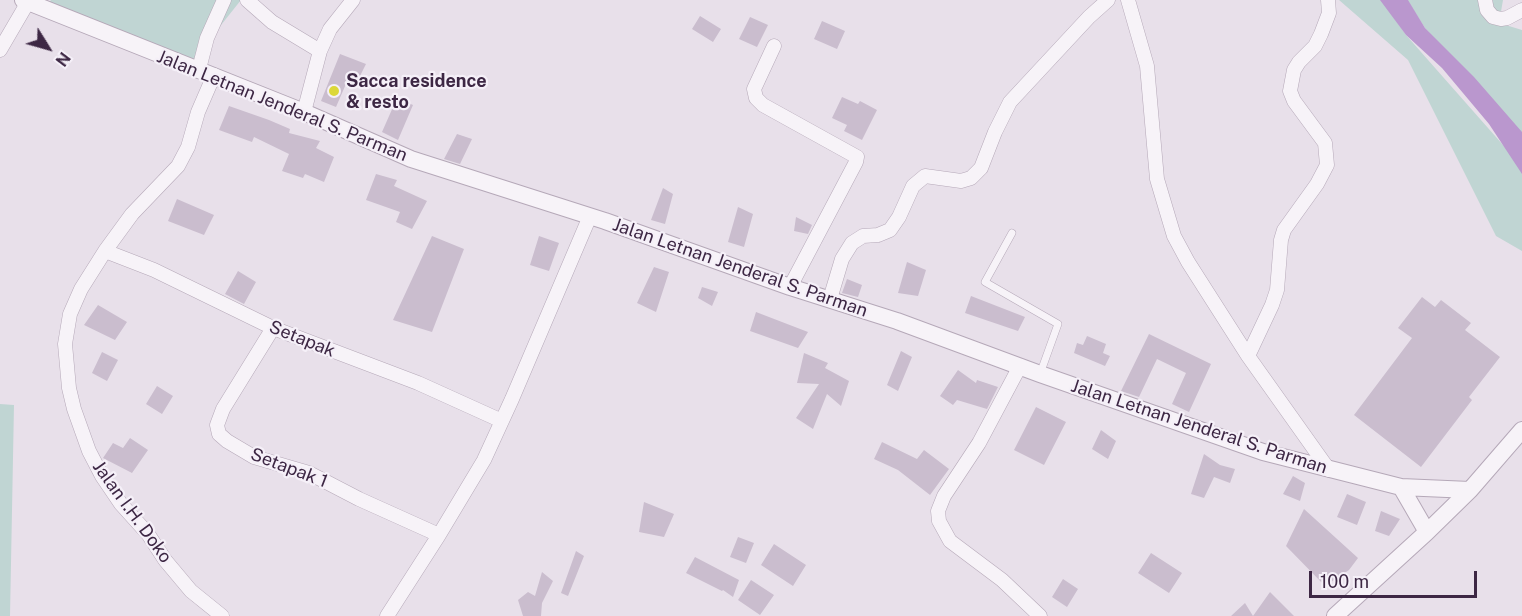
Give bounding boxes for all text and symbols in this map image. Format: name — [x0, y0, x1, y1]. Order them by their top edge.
north arrow — [18, 18, 78, 78]
street label: Jalan Letnan Jenderal S. Parman — [154, 46, 410, 166]
text: N — [51, 48, 74, 70]
place label: Sacca residence & resto — [346, 70, 487, 112]
marker: Sacca residence & resto — [327, 84, 341, 98]
street label: Jalan Letnan Jenderal S. Parman — [610, 214, 870, 322]
street label: Setapak — [266, 316, 338, 362]
street label: Jalan Letnan Jenderal S. Parman — [1068, 375, 1330, 479]
street label: Setapak 1 — [247, 443, 331, 493]
street label: Jalan I.H. Doko — [88, 457, 176, 567]
scale bar — [1312, 559, 1480, 597]
text: 100 m — [1320, 571, 1369, 592]

